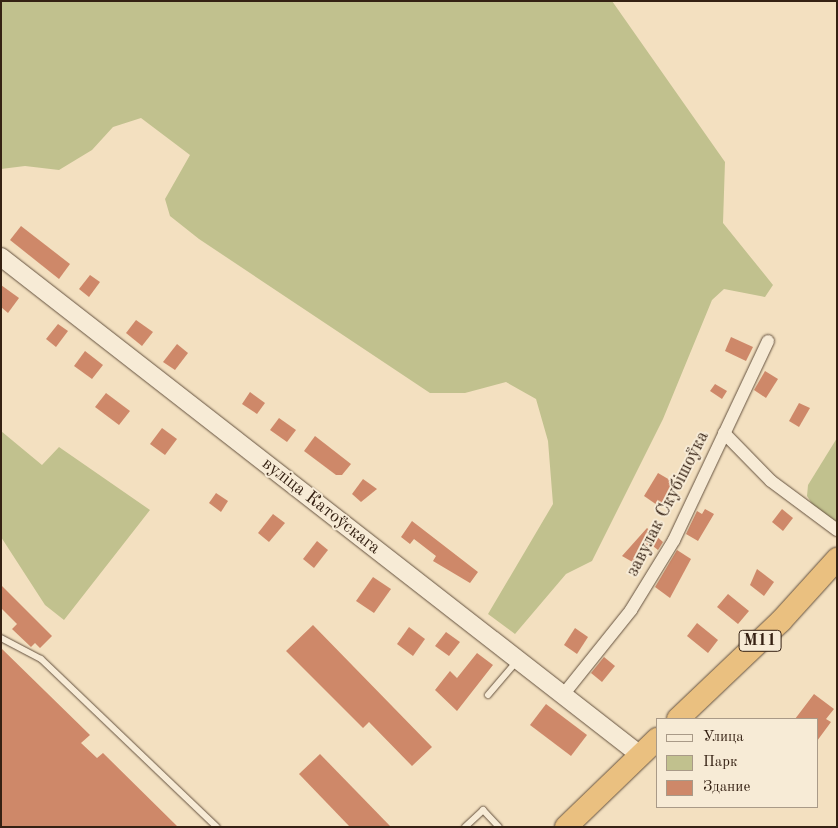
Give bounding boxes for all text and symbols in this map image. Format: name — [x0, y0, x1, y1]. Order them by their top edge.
street label: завулак Скубішоўка — [622, 428, 714, 580]
street label: вуліца Катоўскага — [257, 453, 385, 559]
road number: М11 — [738, 627, 782, 654]
legend — [656, 718, 818, 808]
text: Улица — [703, 730, 744, 745]
text: Парк — [703, 755, 738, 770]
text: Здание — [703, 780, 750, 795]

